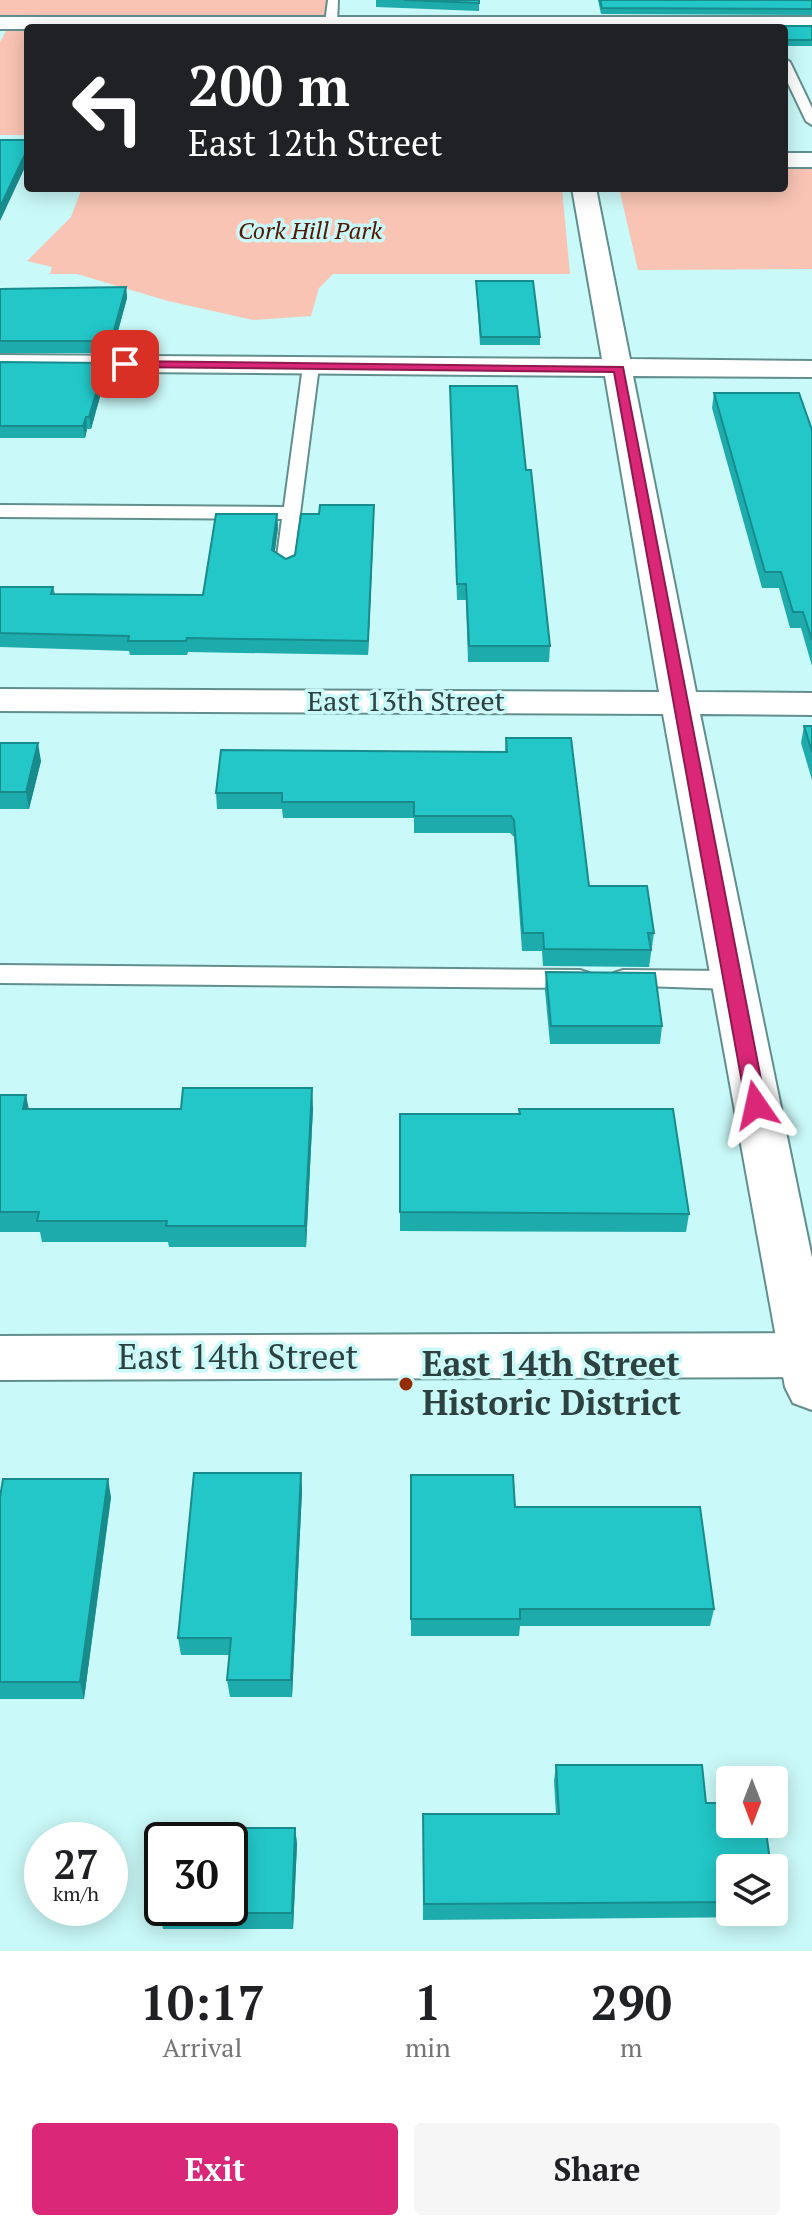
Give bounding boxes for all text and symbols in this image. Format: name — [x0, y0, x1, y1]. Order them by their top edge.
text: 200 m — [188, 48, 350, 122]
icon: left — [56, 56, 160, 160]
text: East 12th Street — [188, 119, 442, 166]
park label: Cork Hill Park — [238, 214, 382, 246]
pin — [91, 330, 159, 398]
icon: arrive — [103, 342, 147, 386]
street label: East 13th Street — [307, 682, 506, 719]
position arrow — [714, 1063, 798, 1147]
street label: East 14th Street — [118, 1334, 359, 1379]
place label: East 14th Street Historic District — [422, 1341, 681, 1425]
marker: East 14th Street Historic District — [397, 1375, 415, 1393]
north arrow — [716, 1766, 788, 1838]
map controls — [716, 1766, 788, 1926]
speed limit sign: 30 — [144, 1822, 248, 1926]
text: 27 — [53, 1837, 99, 1890]
button: layers — [716, 1854, 788, 1926]
text: km/h — [53, 1880, 99, 1907]
text: 10:17 — [140, 1970, 265, 2034]
text: 1 — [414, 1970, 441, 2034]
text: 290 — [591, 1970, 672, 2034]
text: Arrival — [163, 2030, 242, 2064]
text: min — [405, 2030, 451, 2064]
text: m — [620, 2030, 643, 2064]
button: Exit — [32, 2123, 398, 2215]
button: Share — [414, 2123, 780, 2215]

